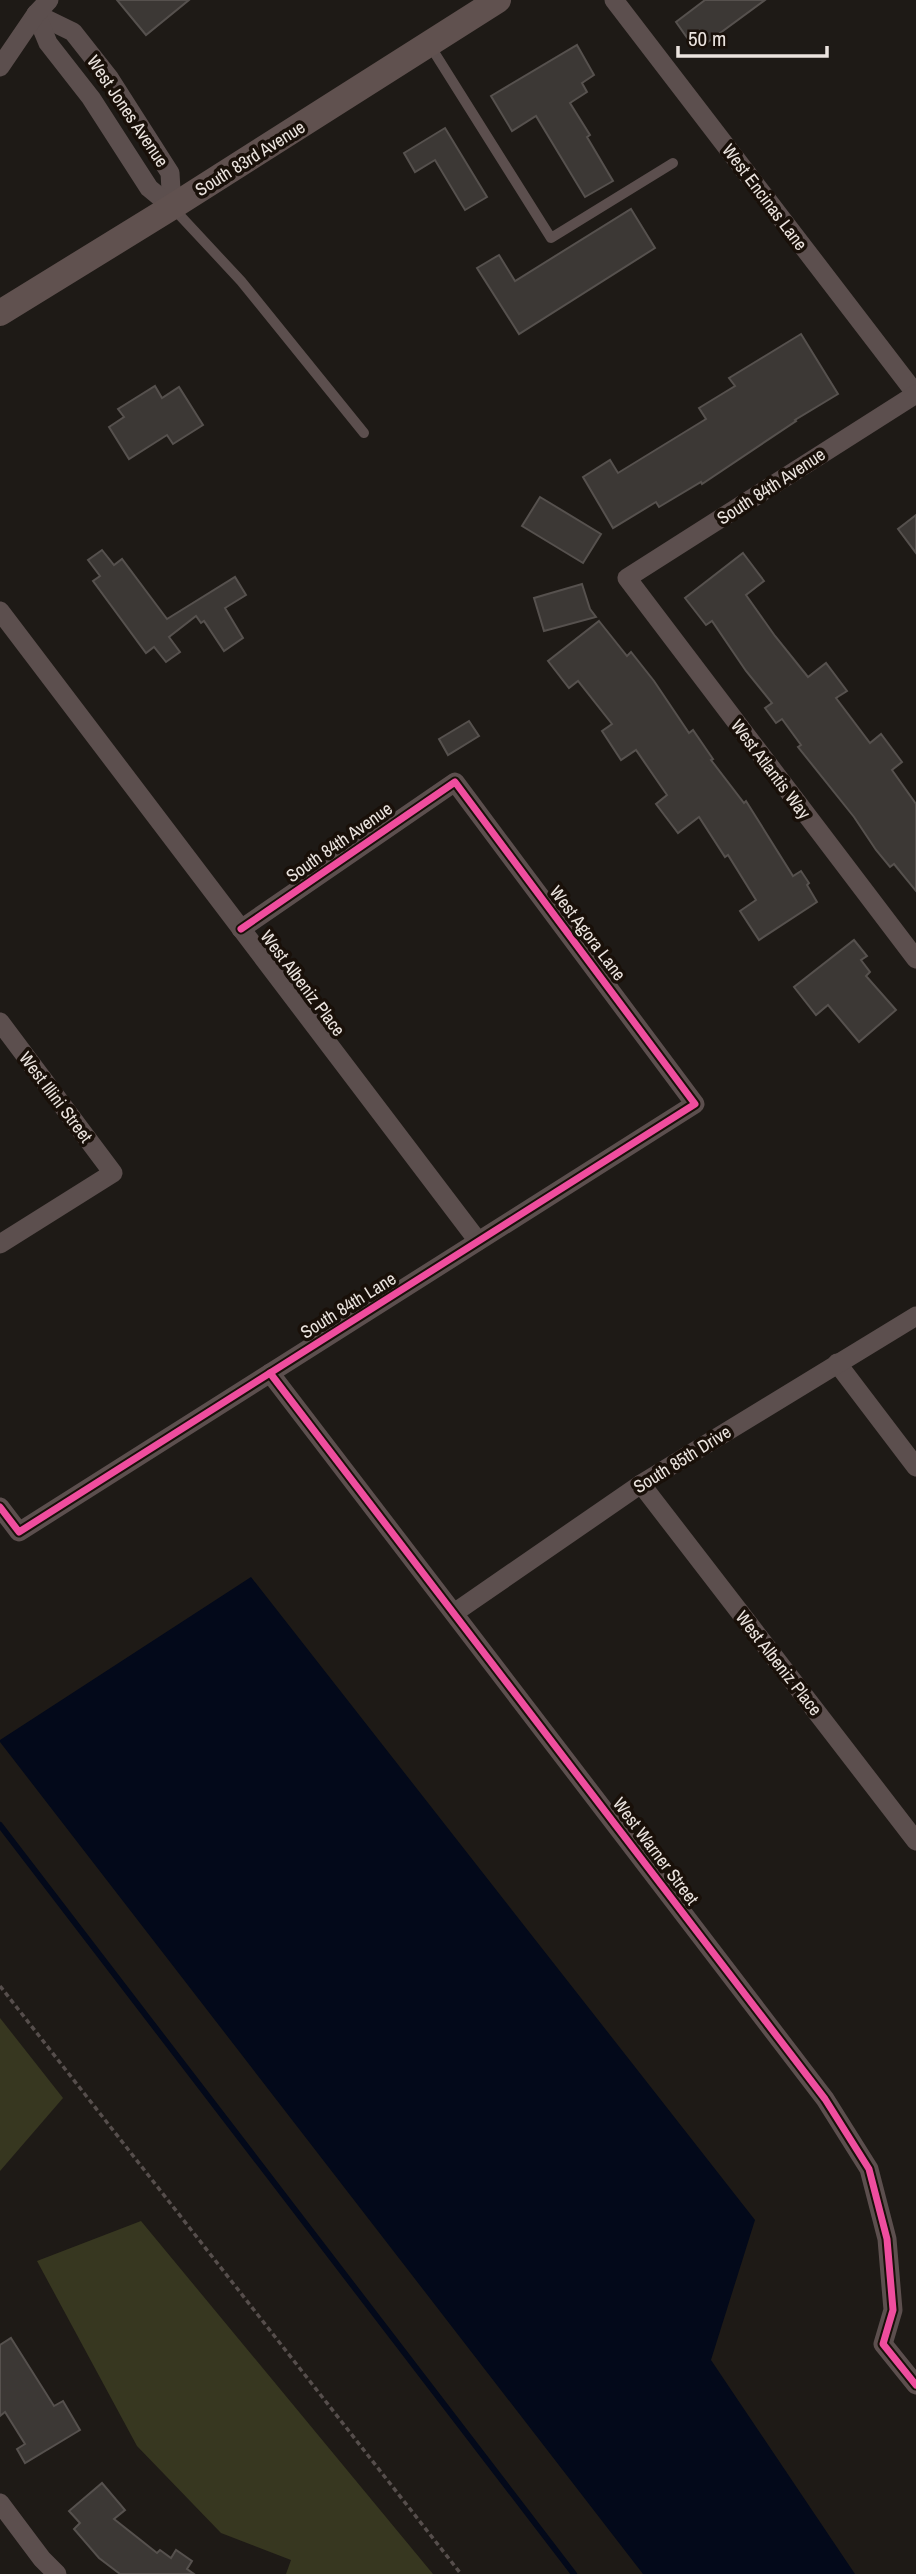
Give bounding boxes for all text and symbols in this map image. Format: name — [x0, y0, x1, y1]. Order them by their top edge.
scale bar — [678, 14, 827, 58]
text: 50 m — [688, 24, 726, 53]
street label: West Jones Avenue — [81, 50, 175, 172]
street label: South 83rd Avenue — [190, 114, 310, 202]
street label: West Encinas Lane — [717, 138, 813, 256]
street label: South 84th Avenue — [712, 442, 830, 530]
street label: West Atlantis Way — [725, 714, 817, 825]
street label: South 84th Avenue — [281, 796, 397, 888]
street label: West Agora Lane — [544, 880, 632, 986]
street label: West Albeniz Place — [255, 925, 351, 1041]
street label: West Illini Street — [14, 1046, 98, 1148]
street label: South 84th Lane — [295, 1266, 401, 1344]
street label: South 85th Drive — [628, 1419, 736, 1499]
street label: West Albeniz Place — [730, 1605, 828, 1721]
street label: West Warner Street — [607, 1792, 705, 1910]

